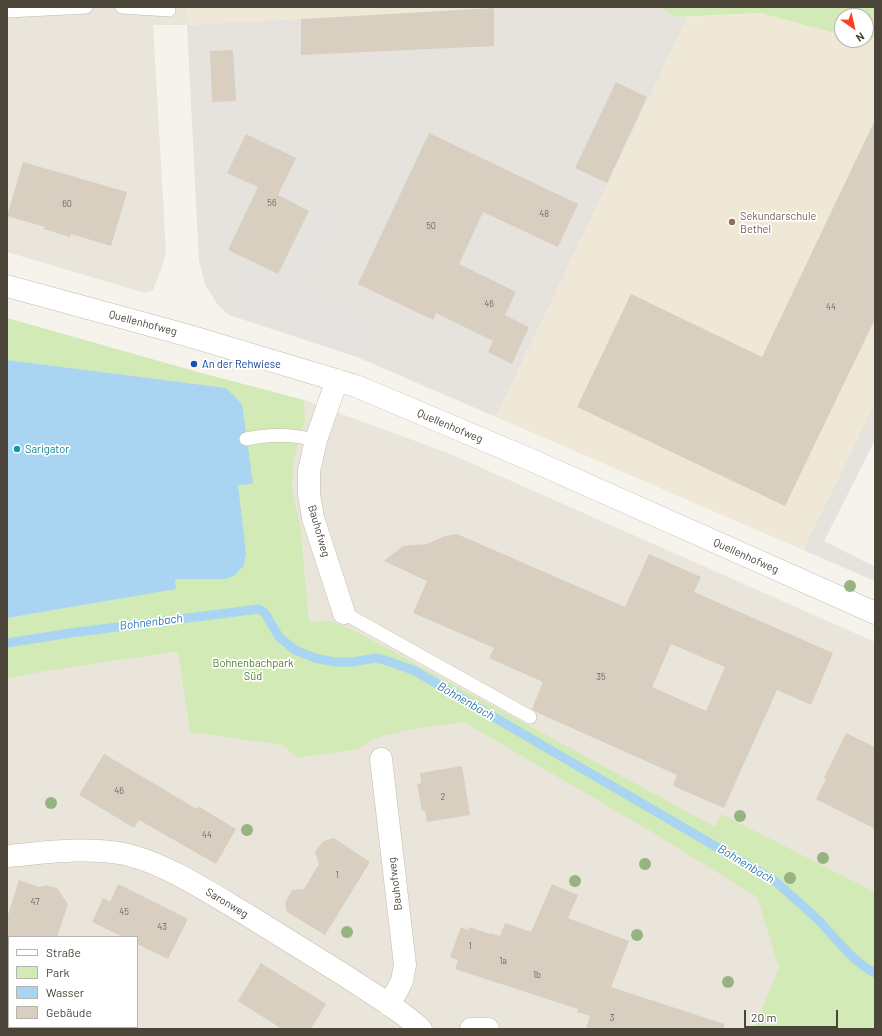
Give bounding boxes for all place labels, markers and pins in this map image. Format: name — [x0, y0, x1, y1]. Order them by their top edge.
place label: Sekundarschule Bethel — [740, 209, 816, 235]
marker: Sekundarschule Bethel — [727, 217, 737, 227]
place label: An der Rehwiese — [202, 357, 281, 371]
marker: An der Rehwiese — [189, 359, 199, 369]
place label: Sarigator — [25, 442, 69, 456]
marker: Sarigator — [12, 444, 22, 454]

